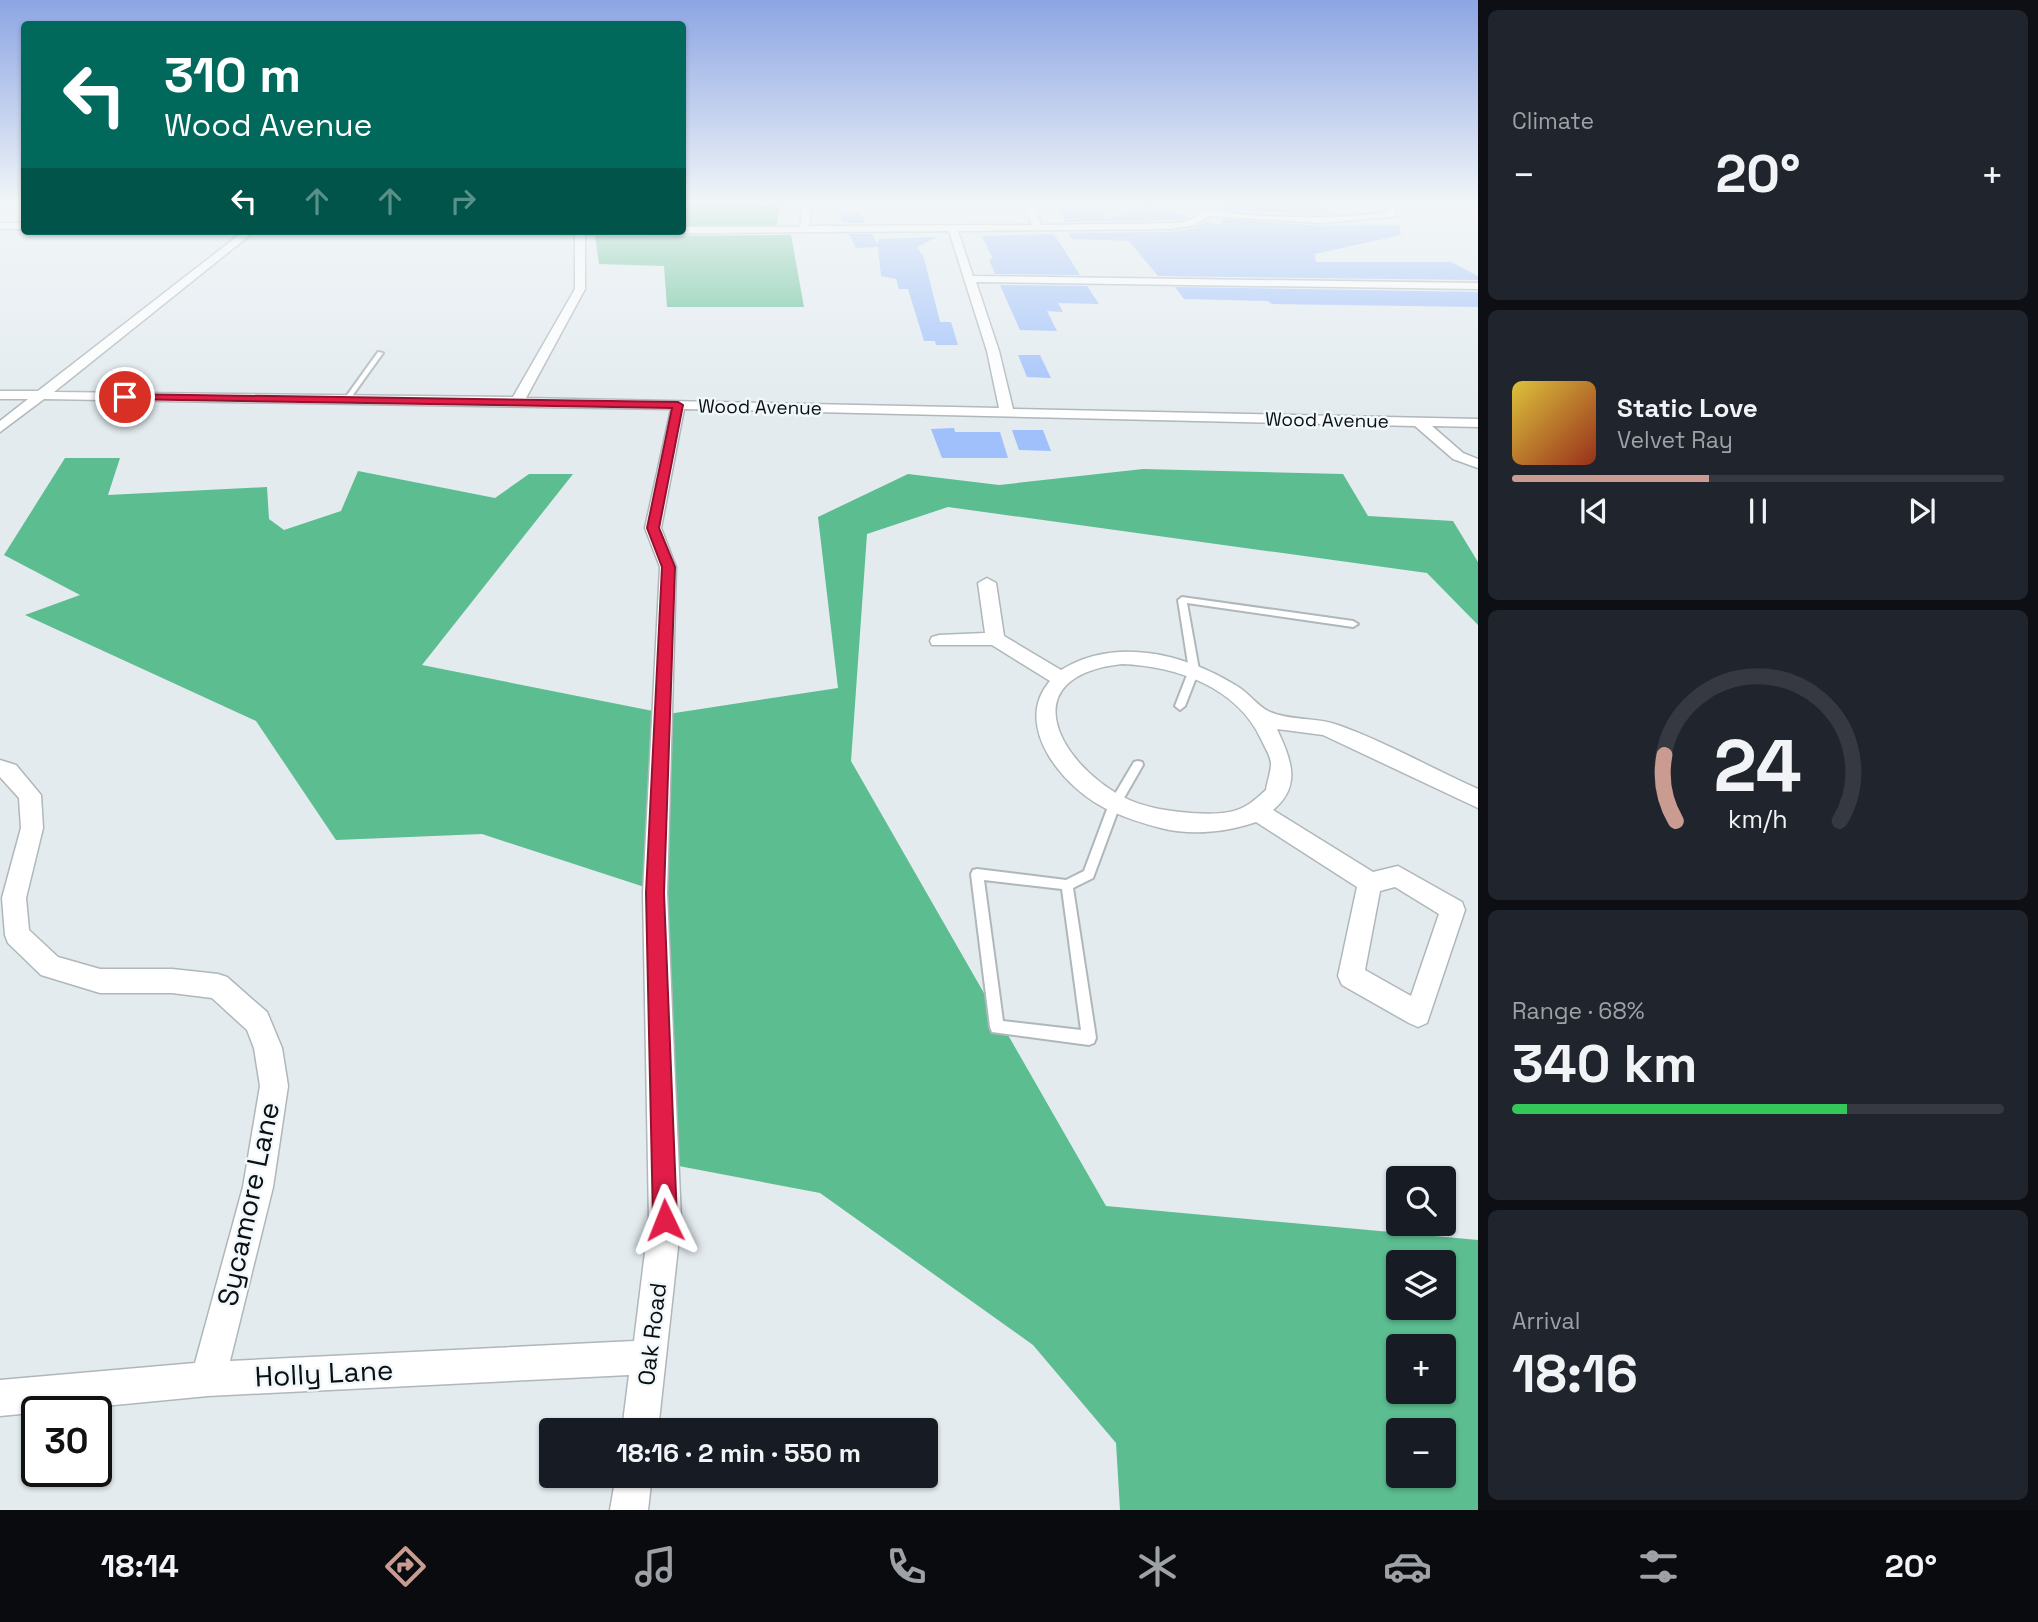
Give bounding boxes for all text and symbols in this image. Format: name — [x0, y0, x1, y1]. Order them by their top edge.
text: 310 m — [164, 44, 301, 106]
icon: left — [49, 49, 140, 140]
text: Wood Avenue — [164, 105, 373, 145]
text: Climate — [1512, 106, 1594, 136]
text: 20° — [1715, 141, 1801, 207]
text: − — [1512, 151, 1536, 199]
text: + — [1980, 151, 2004, 199]
icon: left — [225, 182, 263, 220]
icon: ahead — [298, 182, 336, 220]
icon: ahead — [371, 182, 409, 220]
icon: right — [444, 182, 482, 220]
pin — [95, 367, 155, 427]
icon: arrive — [106, 378, 144, 416]
text: Static Love — [1617, 391, 1758, 425]
street label: Wood Avenue — [698, 393, 822, 421]
street label: Wood Avenue — [1265, 406, 1389, 434]
text: Velvet Ray — [1617, 425, 1733, 455]
icon: previous — [1575, 492, 1613, 530]
icon: pause — [1739, 492, 1777, 530]
icon: next — [1903, 492, 1941, 530]
text: 24 — [1714, 719, 1802, 812]
text: km/h — [1728, 803, 1788, 835]
text: Range · 68% — [1512, 996, 1645, 1026]
text: 340 km — [1512, 1031, 1697, 1097]
street label: Sycamore Lane — [209, 1099, 287, 1309]
map controls — [1386, 1166, 1456, 1488]
button: search — [1386, 1166, 1456, 1236]
position arrow — [628, 1183, 702, 1257]
button: layers — [1386, 1250, 1456, 1320]
street label: Oak Road — [631, 1281, 673, 1387]
text: Arrival — [1512, 1306, 1580, 1336]
button: + — [1386, 1334, 1456, 1404]
text: 18:16 — [1512, 1341, 1638, 1407]
street label: Holly Lane — [254, 1351, 394, 1395]
speed limit sign: 30 — [21, 1396, 112, 1487]
button: − — [1386, 1418, 1456, 1488]
text: 18:16 · 2 min · 550 m — [616, 1436, 861, 1470]
icon: directions — [381, 1542, 430, 1591]
icon: music — [631, 1542, 680, 1591]
icon: phone — [882, 1542, 931, 1591]
icon: climate — [1133, 1542, 1182, 1591]
icon: car — [1383, 1542, 1432, 1591]
icon: filters — [1634, 1542, 1683, 1591]
text: 18:14 — [101, 1546, 179, 1586]
text: 20° — [1885, 1546, 1937, 1586]

